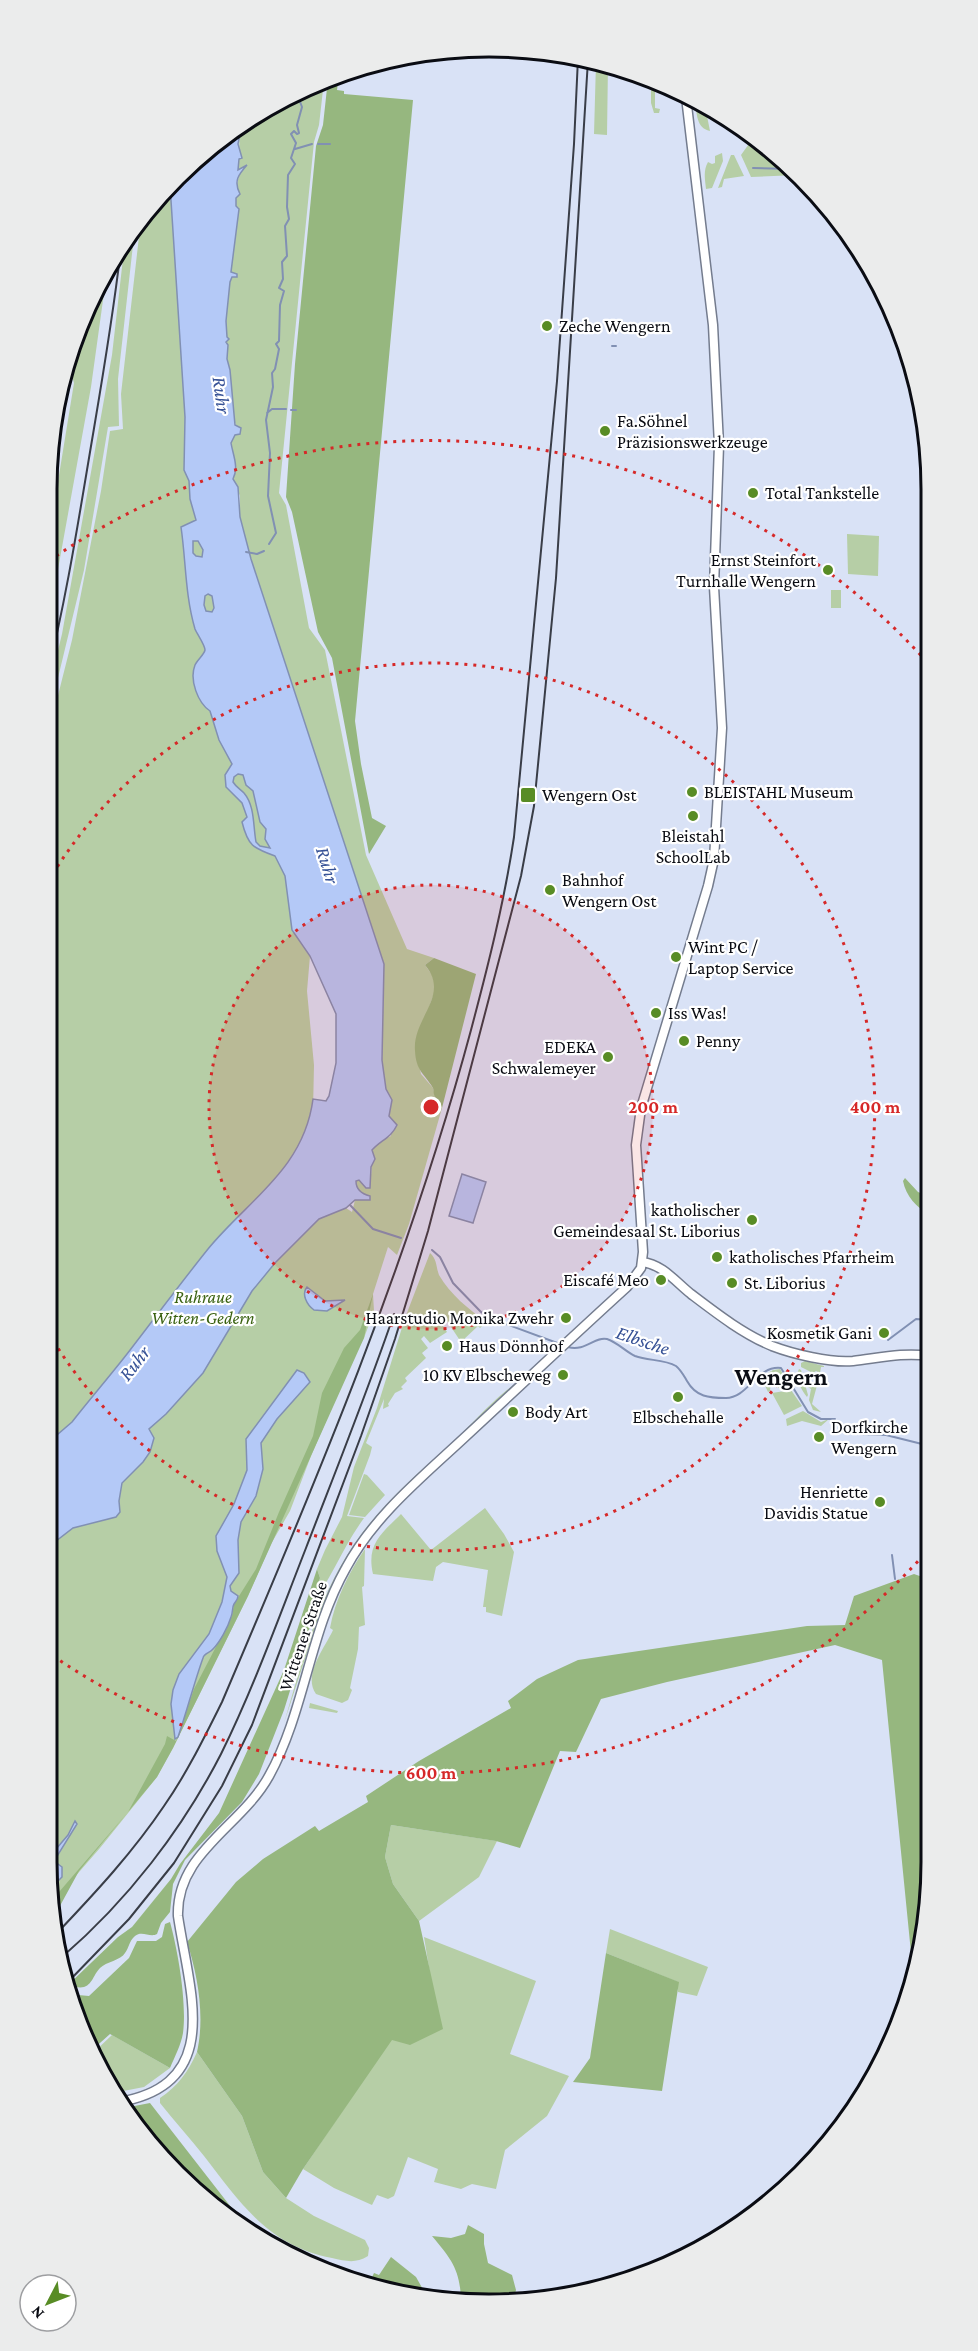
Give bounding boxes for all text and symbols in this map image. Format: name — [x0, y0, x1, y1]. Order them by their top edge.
place label: Zeche Wengern — [559, 316, 671, 336]
marker: Zeche Wengern — [540, 319, 554, 333]
water label: Ruhr — [208, 375, 236, 416]
place label: Fa.Söhnel Präzisionswerkzeuge — [617, 411, 768, 452]
marker: Fa.Söhnel Präzisionswerkzeuge — [598, 424, 612, 438]
place label: Total Tankstelle — [765, 483, 879, 503]
marker: Total Tankstelle — [746, 486, 760, 500]
place label: Ernst Steinfort Turnhalle Wengern — [676, 550, 817, 591]
marker: Ernst Steinfort Turnhalle Wengern — [821, 563, 835, 577]
place label: BLEISTAHL Museum — [704, 782, 854, 802]
place label: Wengern Ost — [542, 785, 637, 805]
marker: BLEISTAHL Museum — [685, 785, 699, 799]
marker: Wengern Ost — [519, 786, 537, 804]
marker: Bleistahl SchoolLab — [686, 809, 700, 823]
place label: Bleistahl SchoolLab — [656, 826, 730, 867]
water label: Ruhr — [312, 844, 344, 887]
place label: Bahnhof Wengern Ost — [562, 870, 657, 911]
marker: Bahnhof Wengern Ost — [543, 883, 557, 897]
place label: Wint PC / Laptop Service — [688, 937, 794, 978]
marker: Wint PC / Laptop Service — [669, 950, 683, 964]
place label: Iss Was! — [668, 1003, 727, 1023]
marker: Iss Was! — [649, 1006, 663, 1020]
place label: Penny — [696, 1031, 741, 1051]
marker: Penny — [677, 1034, 691, 1048]
place label: EDEKA Schwalemeyer — [492, 1037, 597, 1078]
marker: EDEKA Schwalemeyer — [601, 1050, 615, 1064]
centre of rings — [421, 1097, 441, 1117]
text: 200 m — [628, 1097, 679, 1117]
text: 400 m — [850, 1097, 901, 1117]
place label: katholischer Gemeindesaal St. Liborius — [553, 1200, 741, 1241]
marker: katholischer Gemeindesaal St. Liborius — [745, 1213, 759, 1227]
place label: katholisches Pfarrheim — [729, 1247, 895, 1267]
marker: katholisches Pfarrheim — [710, 1250, 724, 1264]
place label: Eiscafé Meo — [563, 1270, 649, 1290]
marker: Eiscafé Meo — [654, 1273, 668, 1287]
place label: St. Liborius — [744, 1273, 825, 1293]
marker: St. Liborius — [725, 1276, 739, 1290]
park label: Ruhraue Witten-Gedern — [151, 1287, 255, 1328]
place label: Haarstudio Monika Zwehr — [366, 1308, 555, 1328]
marker: Haarstudio Monika Zwehr — [559, 1311, 573, 1325]
water label: Elbsche — [613, 1321, 673, 1359]
place label: Kosmetik Gani — [767, 1323, 872, 1343]
marker: Kosmetik Gani — [877, 1326, 891, 1340]
place label: Haus Dönnhof — [459, 1336, 565, 1356]
marker: Haus Dönnhof — [440, 1339, 454, 1353]
water label: Ruhr — [114, 1341, 155, 1385]
district label: Wengern — [733, 1363, 828, 1390]
place label: 10 KV Elbscheweg — [423, 1365, 551, 1385]
marker: 10 KV Elbscheweg — [556, 1368, 570, 1382]
marker: Elbschehalle — [671, 1390, 685, 1404]
place label: Body Art — [525, 1402, 589, 1422]
marker: Body Art — [506, 1405, 520, 1419]
place label: Elbschehalle — [632, 1407, 724, 1427]
place label: Dorfkirche Wengern — [831, 1417, 908, 1458]
marker: Dorfkirche Wengern — [812, 1430, 826, 1444]
place label: Henriette Davidis Statue — [764, 1482, 868, 1523]
marker: Henriette Davidis Statue — [873, 1495, 887, 1509]
street label: Wittener Straße — [275, 1578, 331, 1693]
text: 600 m — [406, 1763, 457, 1783]
north arrow — [18, 2273, 78, 2333]
text: N — [27, 2303, 47, 2322]

